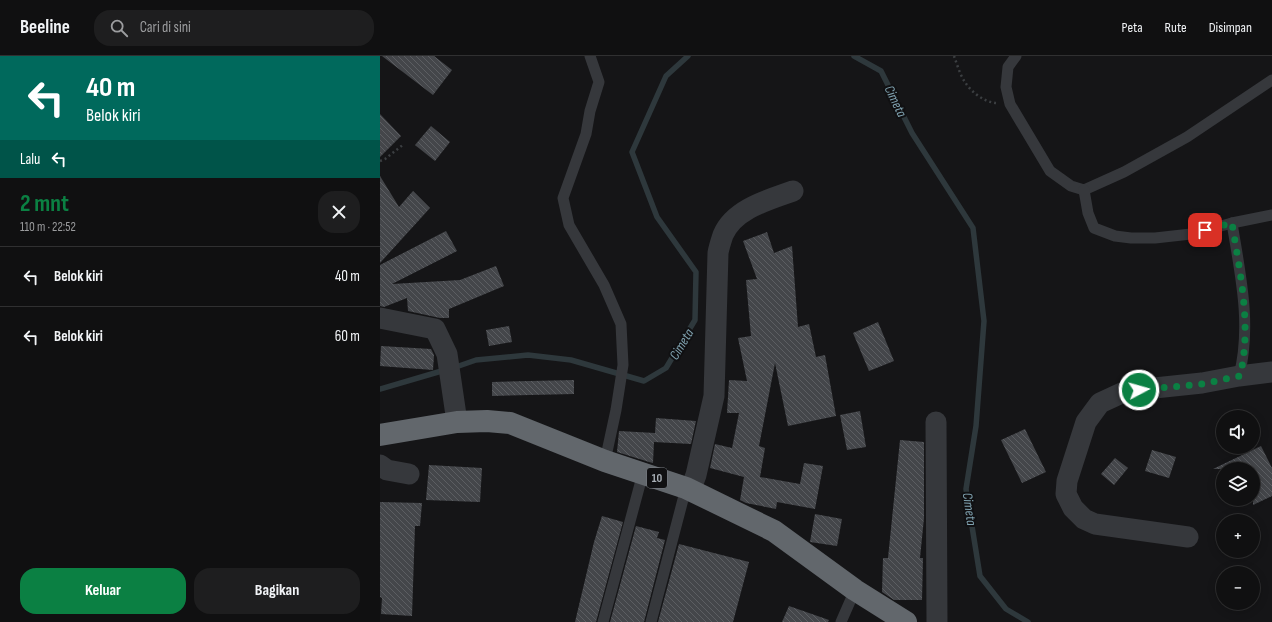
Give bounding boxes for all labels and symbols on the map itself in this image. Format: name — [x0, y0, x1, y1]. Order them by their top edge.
water label: Cimeta — [881, 83, 911, 120]
pin — [1188, 213, 1222, 247]
water label: Cimeta — [666, 325, 697, 363]
position arrow — [1118, 369, 1160, 411]
road number: 10 — [647, 468, 667, 488]
water label: Cimeta — [959, 491, 980, 527]

